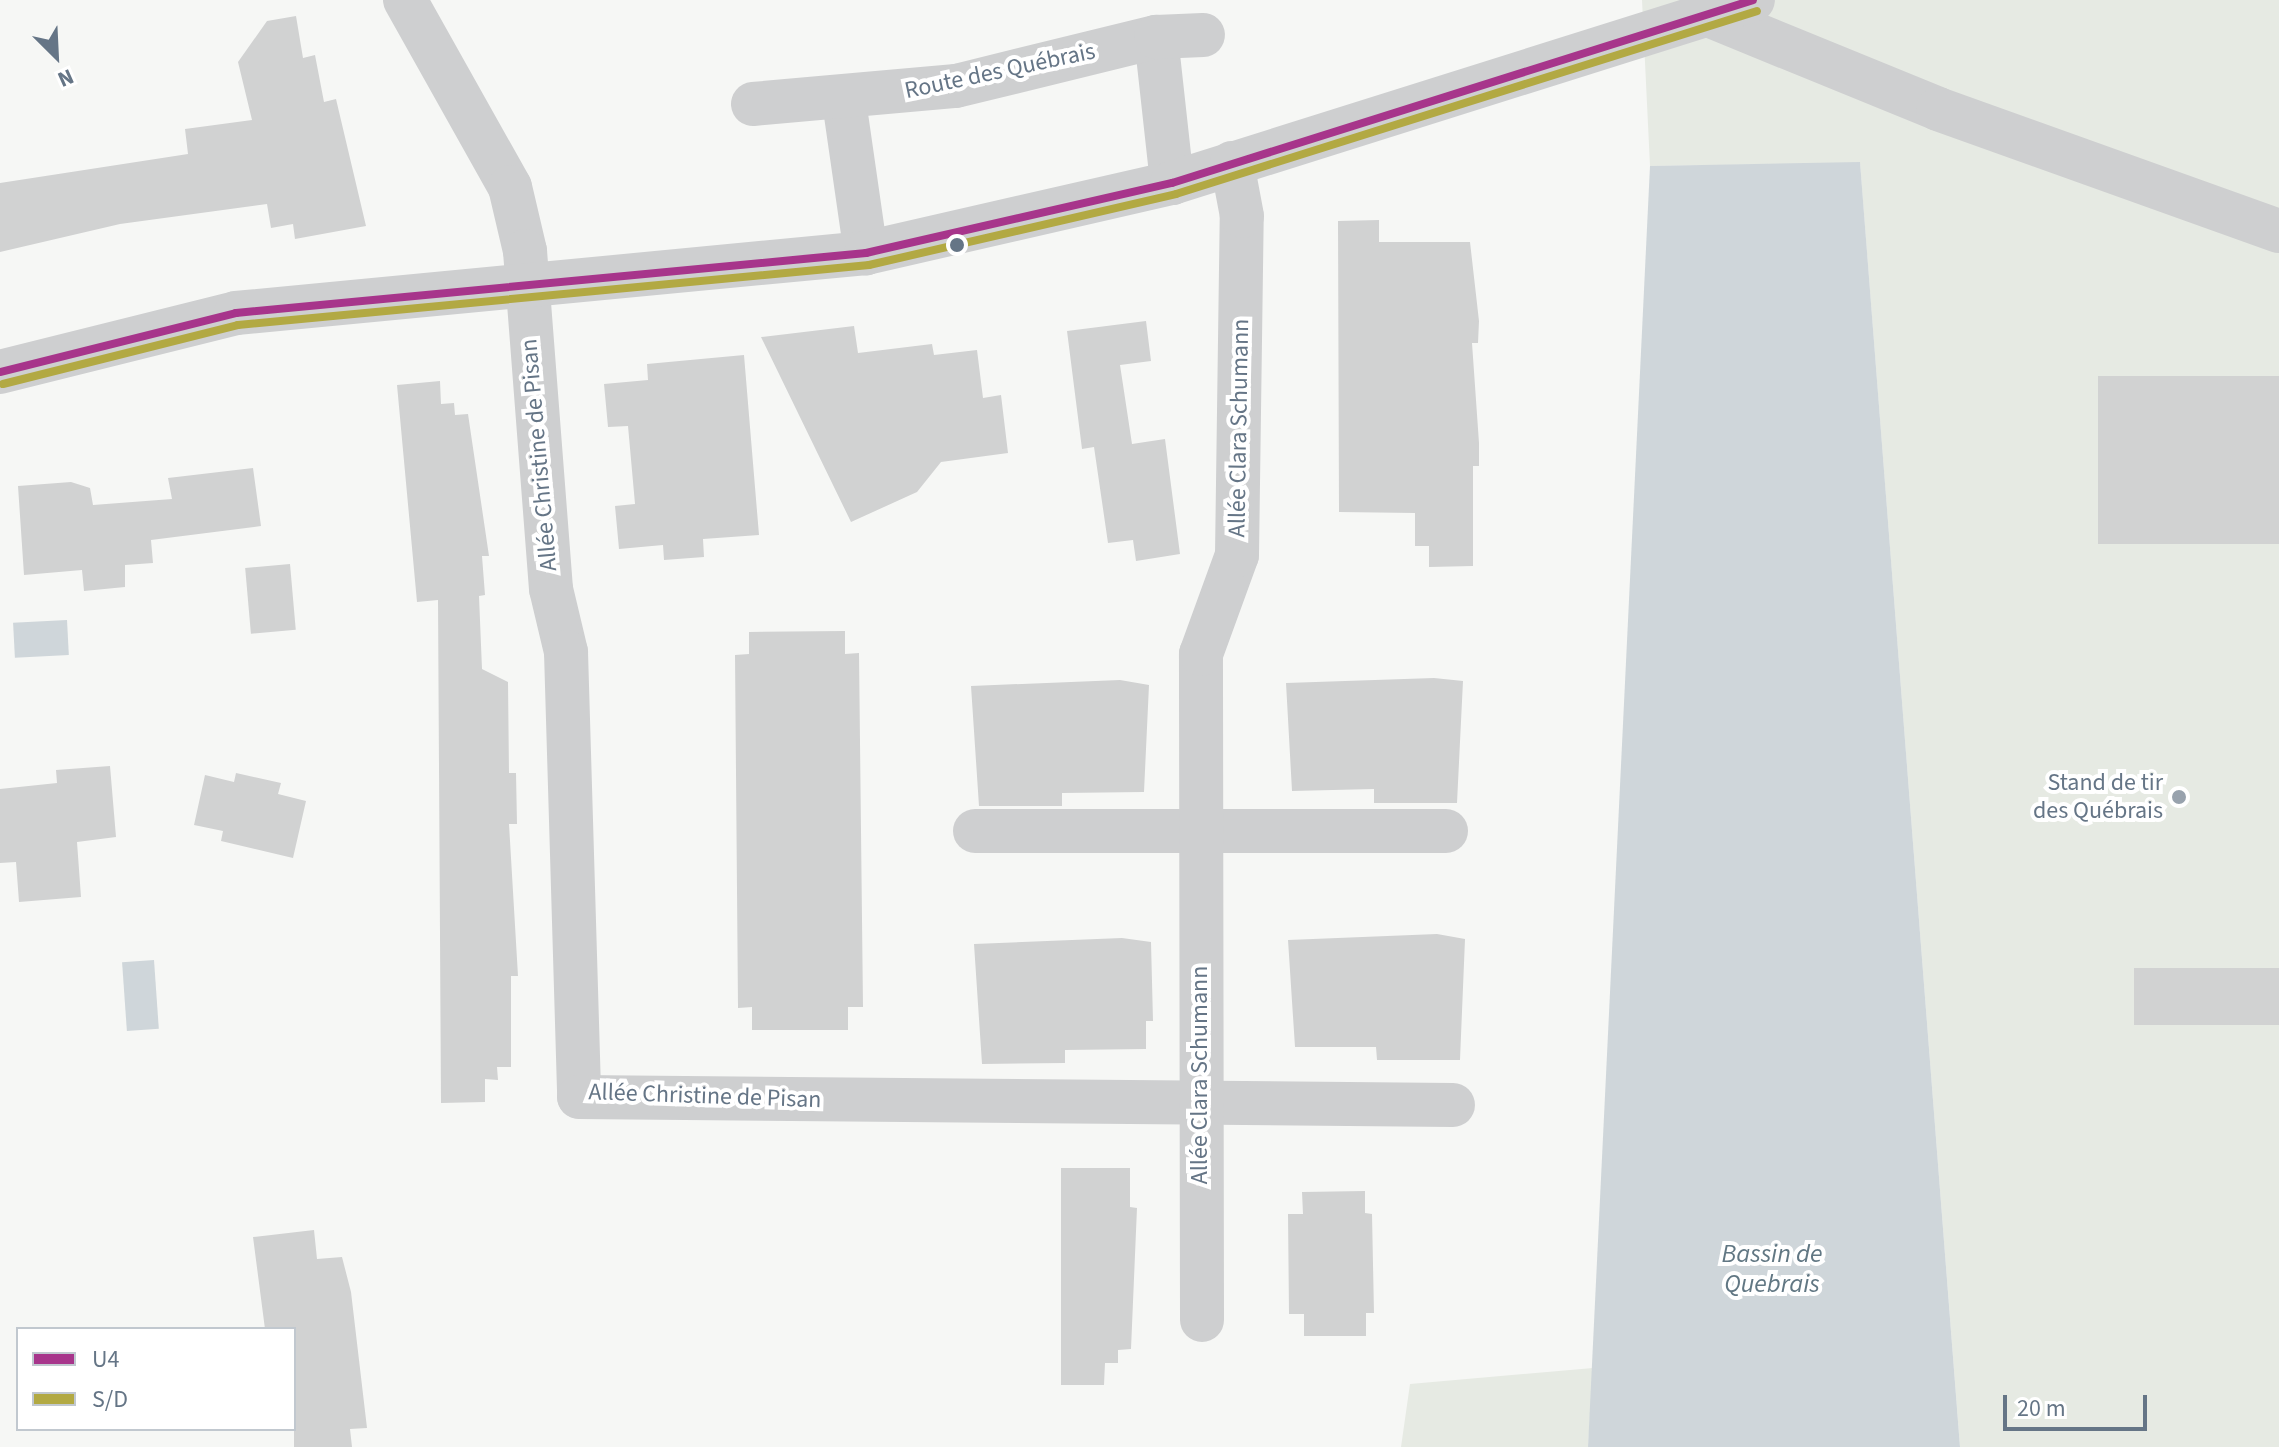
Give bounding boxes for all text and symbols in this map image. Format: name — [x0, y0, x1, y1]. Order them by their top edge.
north arrow — [16, 16, 96, 96]
street label: Route des Québrais — [902, 37, 1098, 105]
text: N — [53, 60, 79, 96]
unlabelled marker — [949, 237, 965, 253]
street label: Allée Clara Schumann — [1223, 318, 1255, 538]
street label: Allée Christine de Pisan — [514, 338, 564, 572]
place label: Stand de tir des Québrais — [2033, 769, 2163, 825]
marker: Stand de tir des Québrais — [2170, 788, 2188, 806]
street label: Allée Clara Schumann — [1186, 966, 1214, 1184]
street label: Allée Christine de Pisan — [588, 1078, 822, 1114]
water label: Bassin de Quebrais — [1721, 1238, 1823, 1300]
legend — [16, 1327, 296, 1431]
text: U4 — [92, 1342, 119, 1377]
scale bar — [2007, 1379, 2151, 1429]
text: S/D — [92, 1382, 128, 1417]
text: 20 m — [2017, 1391, 2066, 1426]

